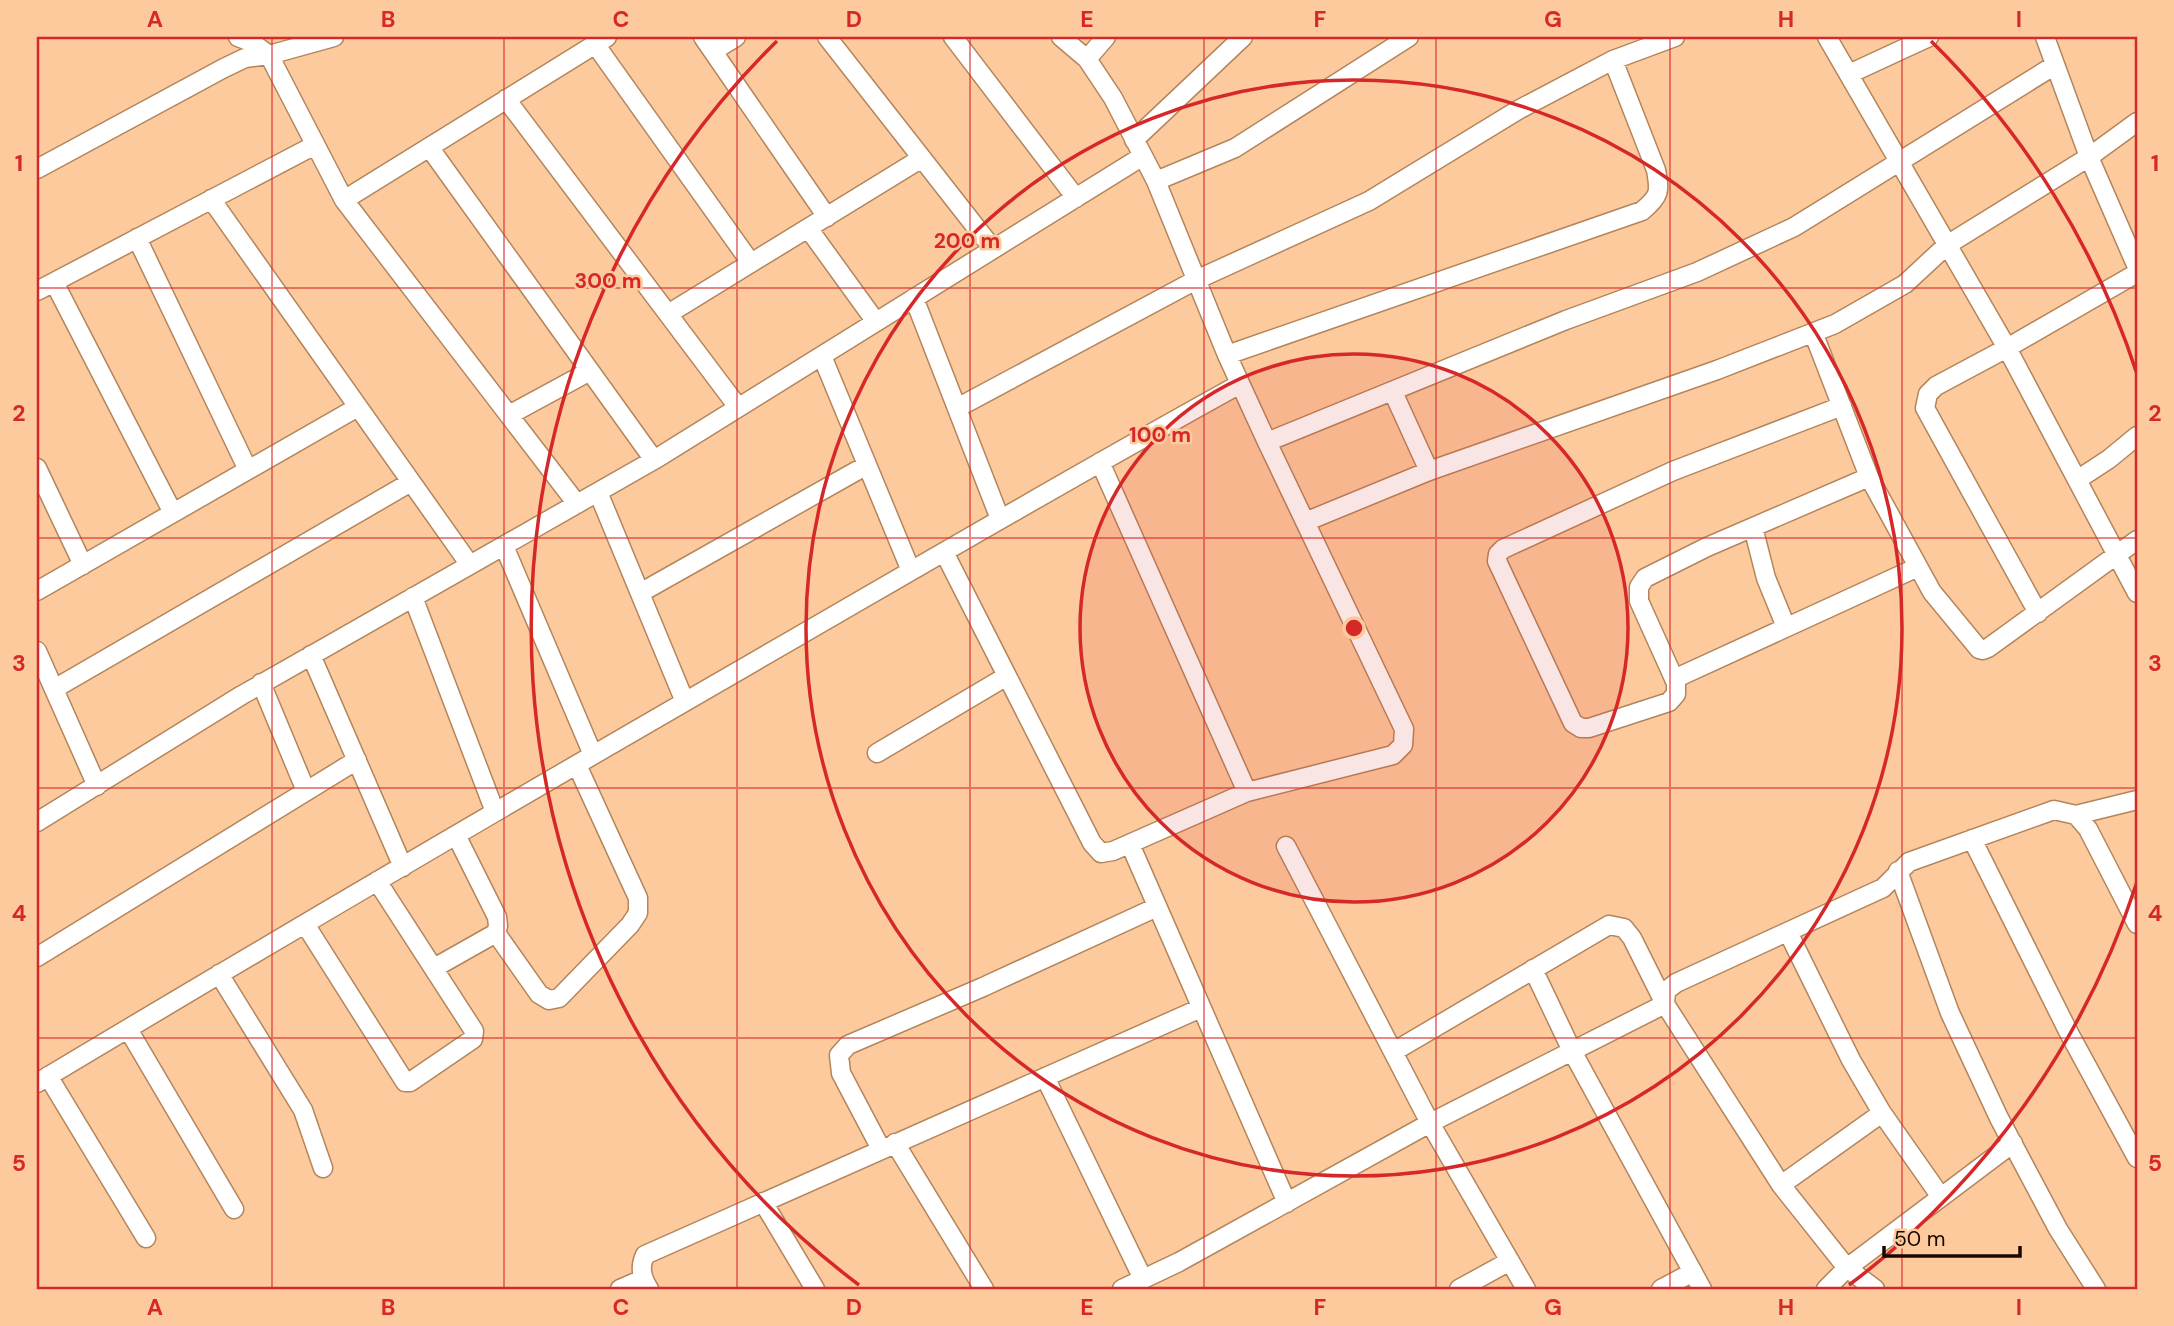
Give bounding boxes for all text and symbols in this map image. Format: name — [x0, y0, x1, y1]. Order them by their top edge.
text: A — [147, 4, 163, 34]
text: B — [381, 4, 395, 34]
text: C — [613, 4, 629, 34]
text: D — [846, 4, 862, 34]
text: E — [1080, 4, 1094, 34]
text: F — [1314, 4, 1327, 34]
text: G — [1544, 4, 1562, 34]
text: H — [1778, 4, 1794, 34]
text: I — [2016, 4, 2022, 34]
text: 1 — [15, 148, 23, 178]
text: 1 — [2151, 148, 2159, 178]
text: 200 m — [934, 227, 1000, 255]
text: 300 m — [575, 267, 641, 295]
text: 2 — [12, 398, 26, 428]
text: 2 — [2148, 398, 2162, 428]
text: 100 m — [1129, 421, 1191, 449]
centre of rings — [1342, 616, 1366, 640]
text: 3 — [12, 648, 26, 678]
text: 3 — [2148, 648, 2162, 678]
text: 4 — [12, 898, 27, 928]
text: 4 — [2148, 898, 2163, 928]
text: 5 — [12, 1148, 26, 1178]
text: 5 — [2148, 1148, 2162, 1178]
scale bar — [1884, 1214, 2020, 1258]
text: 50 m — [1894, 1225, 1945, 1253]
text: A — [147, 1292, 163, 1322]
text: B — [381, 1292, 395, 1322]
text: C — [613, 1292, 629, 1322]
text: D — [846, 1292, 862, 1322]
text: E — [1080, 1292, 1094, 1322]
text: F — [1314, 1292, 1327, 1322]
text: G — [1544, 1292, 1562, 1322]
text: H — [1778, 1292, 1794, 1322]
text: I — [2016, 1292, 2022, 1322]

